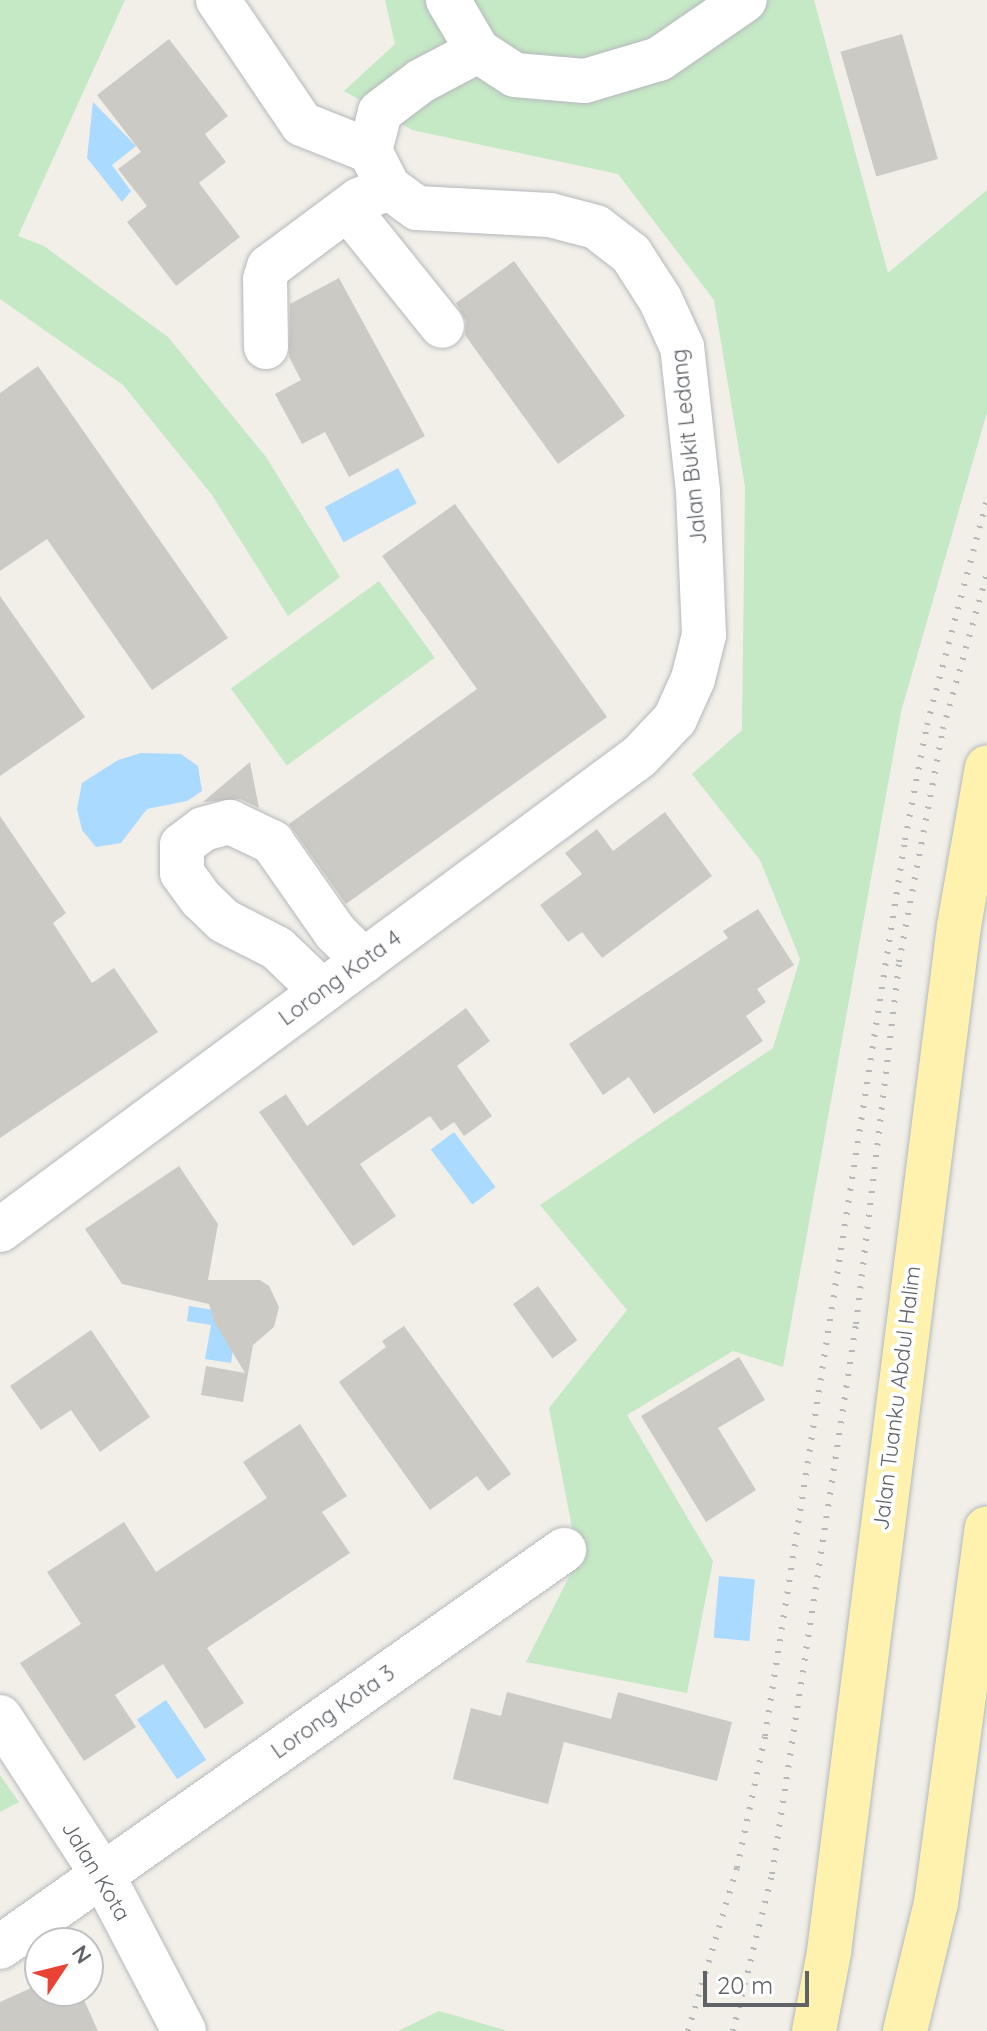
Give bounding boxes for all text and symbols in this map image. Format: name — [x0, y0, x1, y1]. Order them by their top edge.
street label: Jalan Bukit Ledang — [666, 348, 712, 546]
street label: Lorong Kota 4 — [274, 925, 406, 1031]
street label: Jalan Tuanku Abdul Halim — [868, 1264, 926, 1532]
street label: Lorong Kota 3 — [266, 1660, 400, 1764]
street label: Jalan Kota — [56, 1816, 136, 1926]
north arrow — [24, 1927, 104, 2007]
text: N — [66, 1940, 98, 1969]
scale bar — [707, 1955, 813, 2005]
text: 20 m — [717, 1970, 773, 2000]

